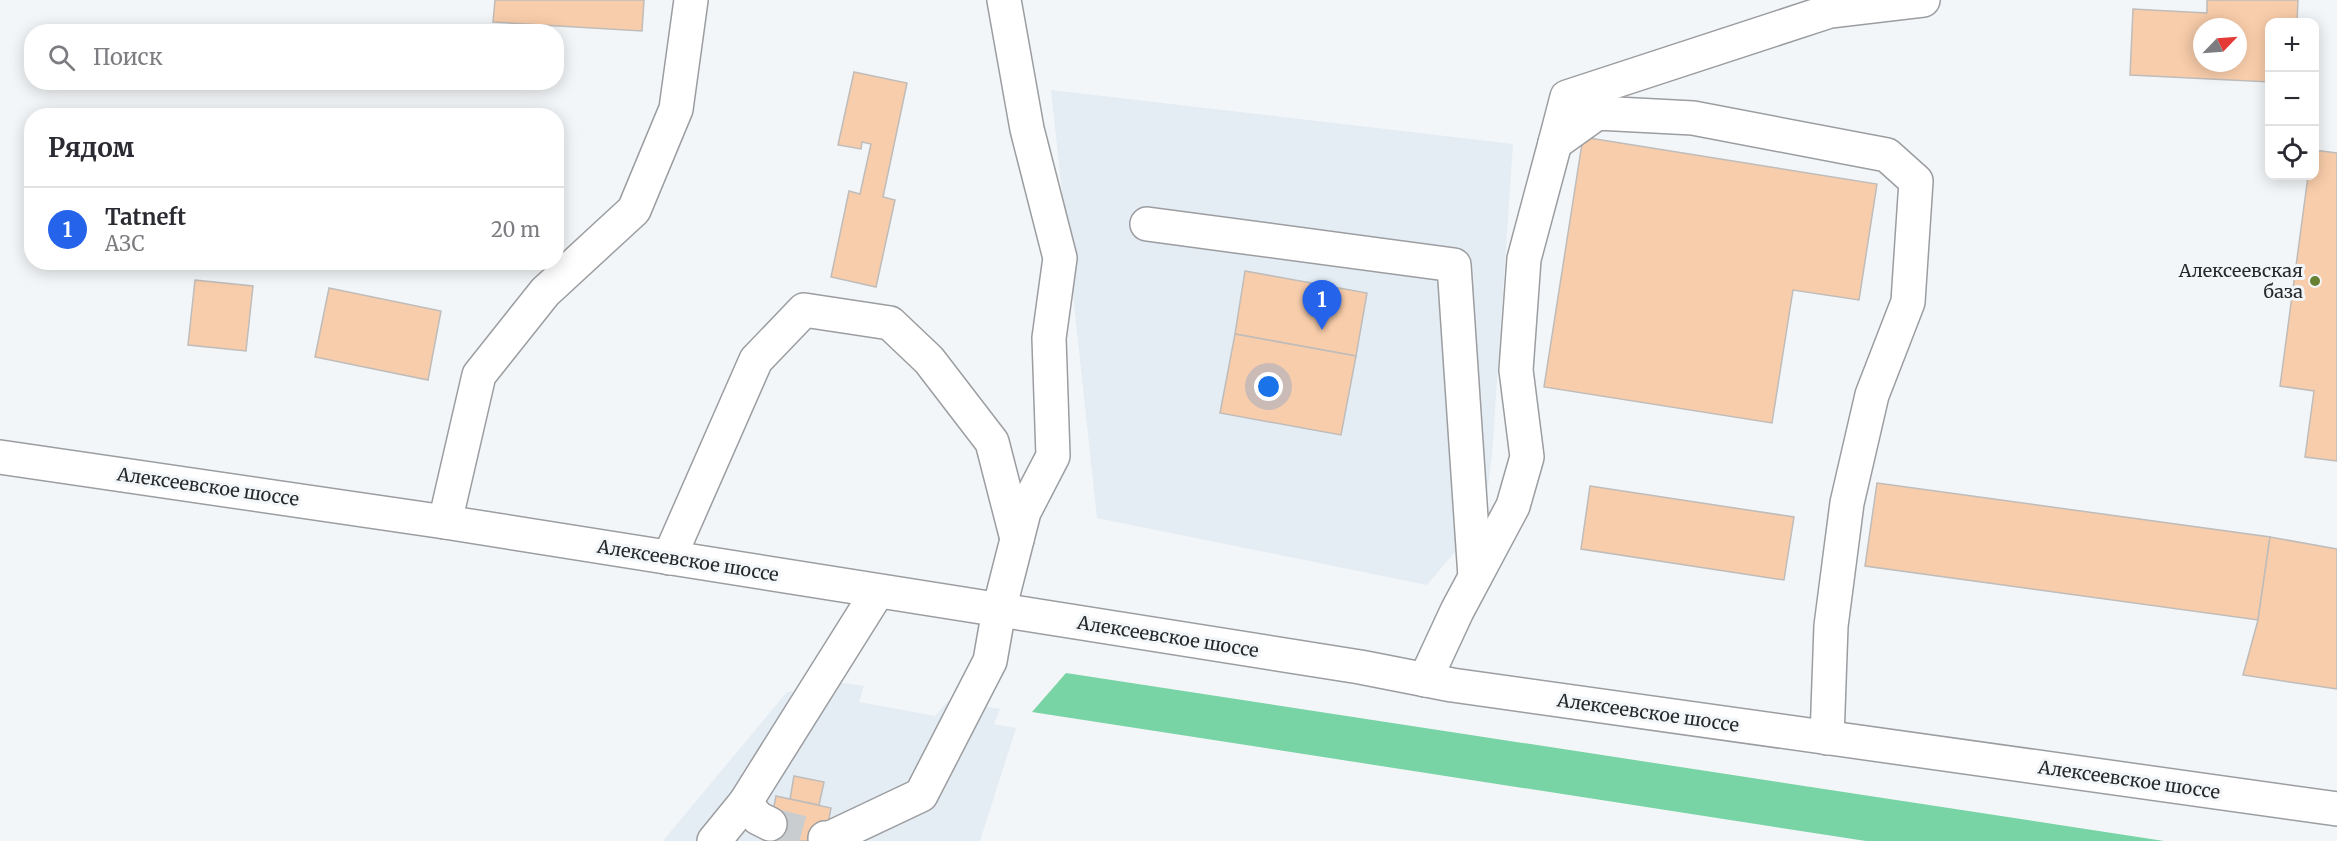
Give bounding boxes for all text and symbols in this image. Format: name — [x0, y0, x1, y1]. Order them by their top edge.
north arrow — [2193, 18, 2247, 72]
map controls — [2265, 18, 2319, 180]
button: + — [2265, 18, 2319, 72]
search box — [24, 24, 564, 90]
icon: search — [45, 41, 78, 74]
text: Поиск — [93, 43, 163, 71]
button: − — [2265, 72, 2319, 126]
button: locate — [2265, 126, 2319, 180]
text: Рядом — [48, 131, 134, 164]
text: Tatneft — [105, 203, 186, 231]
text: 1 — [63, 217, 72, 242]
text: 20 m — [491, 217, 540, 242]
text: АЗС — [105, 231, 145, 256]
place label: Алексеевская база — [2178, 259, 2303, 303]
marker: Алексеевская база — [2308, 274, 2322, 288]
pin: 1 — [1302, 280, 1342, 330]
your location — [1254, 372, 1283, 401]
street label: Алексеевское шоссе — [115, 462, 300, 511]
street label: Алексеевское шоссе — [595, 535, 780, 586]
street label: Алексеевское шоссе — [1075, 611, 1260, 662]
street label: Алексеевское шоссе — [1555, 688, 1740, 737]
street label: Алексеевское шоссе — [2036, 755, 2221, 804]

